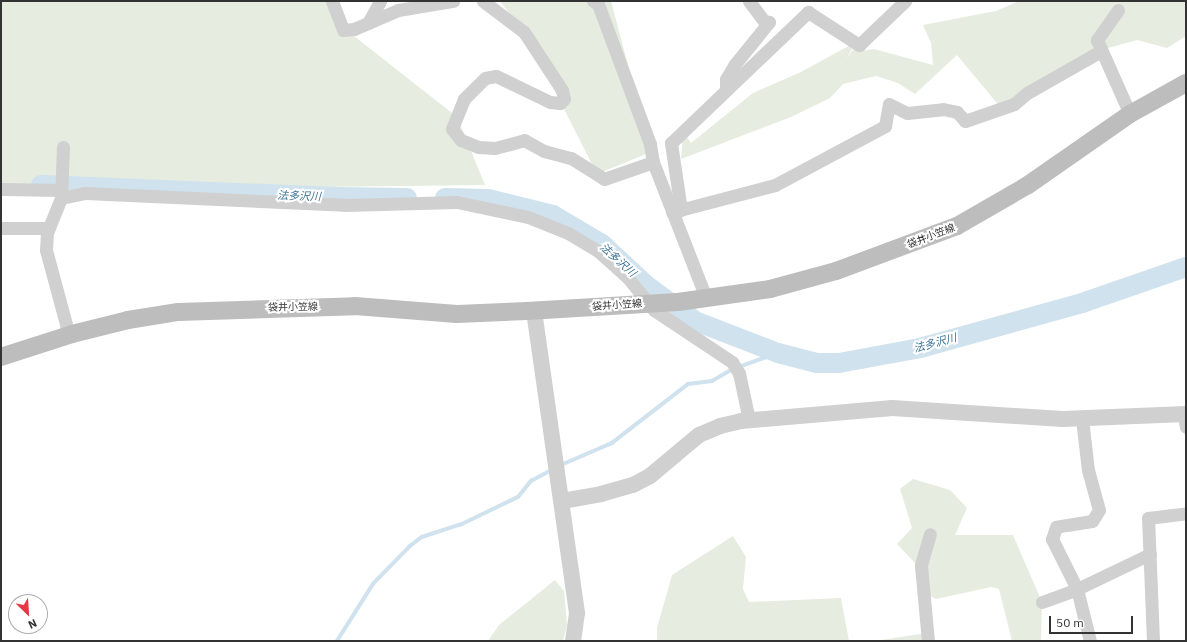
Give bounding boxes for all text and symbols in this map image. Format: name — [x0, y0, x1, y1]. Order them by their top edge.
water label: 法多沢川 — [277, 189, 321, 203]
street label: 袋井小笠線 — [906, 221, 956, 251]
water label: 法多沢川 — [597, 240, 639, 280]
street label: 袋井小笠線 — [592, 297, 642, 313]
street label: 袋井小笠線 — [268, 301, 318, 313]
water label: 法多沢川 — [912, 331, 958, 355]
north arrow — [8, 594, 48, 634]
scale bar — [1051, 608, 1135, 634]
text: 50 m — [1056, 615, 1084, 630]
text: N — [26, 616, 39, 632]

